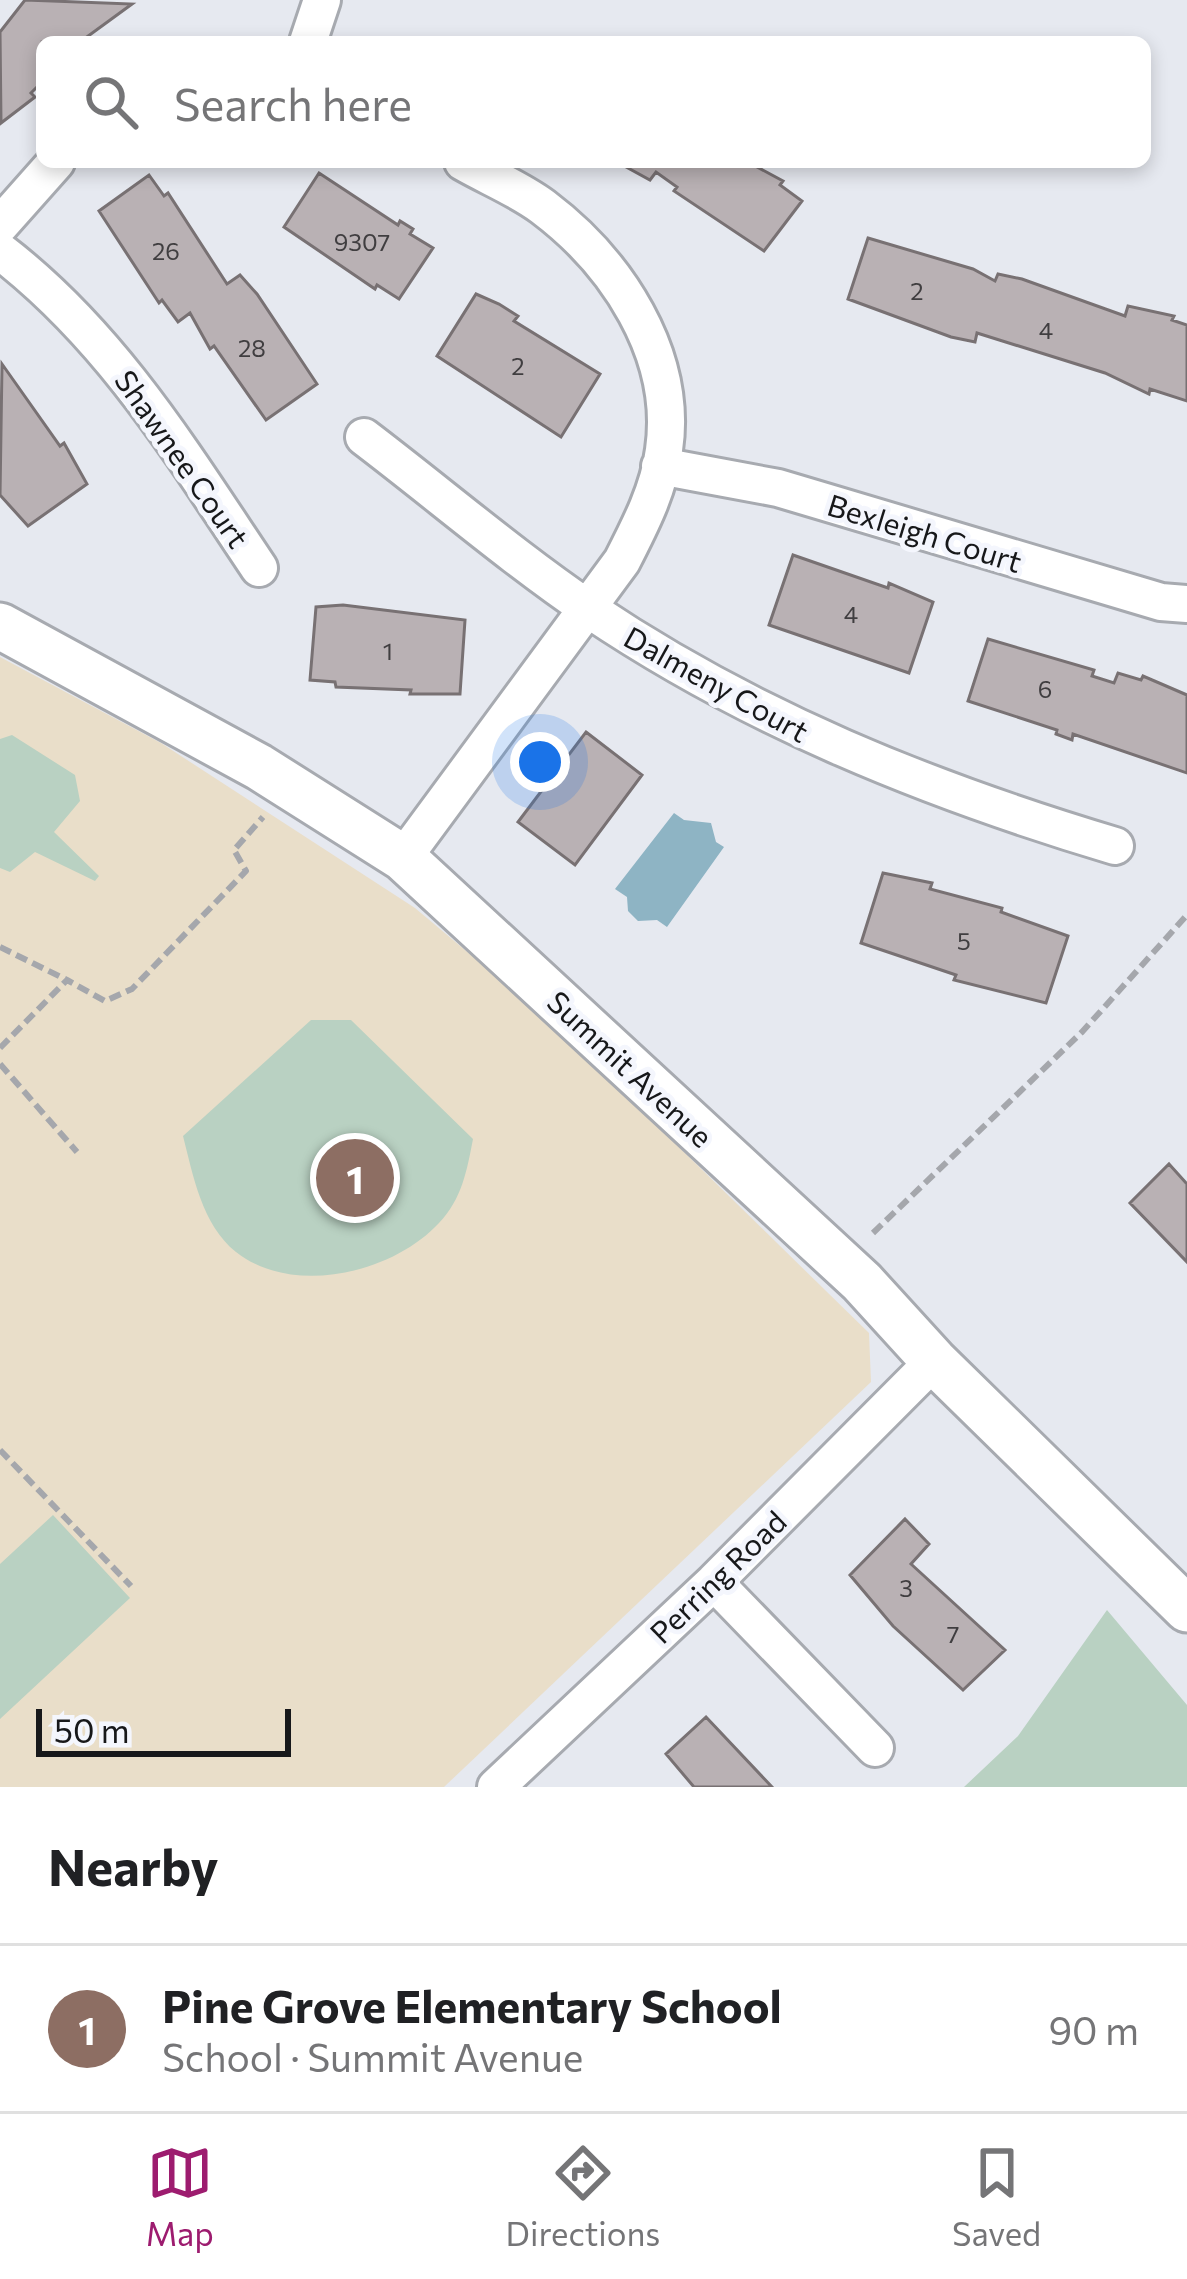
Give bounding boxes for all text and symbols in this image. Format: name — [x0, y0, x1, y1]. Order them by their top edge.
search box — [36, 36, 1151, 168]
icon: search — [78, 69, 144, 135]
text: Search here — [174, 75, 412, 130]
house number: 9307 — [334, 227, 390, 256]
house number: 26 — [152, 236, 180, 265]
house number: 2 — [910, 276, 924, 305]
house number: 4 — [1039, 315, 1053, 344]
house number: 28 — [238, 333, 266, 362]
house number: 2 — [511, 351, 525, 380]
street label: Shawnee Court — [108, 362, 258, 554]
street label: Bexleigh Court — [823, 485, 1027, 579]
house number: 4 — [844, 599, 858, 628]
street label: Dalmeny Court — [618, 617, 816, 749]
house number: 1 — [383, 636, 393, 665]
house number: 6 — [1038, 674, 1052, 703]
your location — [510, 732, 570, 792]
house number: 5 — [957, 926, 971, 955]
street label: Summit Avenue — [541, 982, 721, 1154]
pin: 1 — [316, 1133, 394, 1223]
street label: Perring Road — [641, 1502, 793, 1650]
house number: 3 — [899, 1573, 913, 1602]
house number: 7 — [947, 1619, 959, 1648]
scale bar — [36, 1703, 291, 1756]
text: 50 m — [54, 1709, 130, 1750]
text: Nearby — [48, 1834, 218, 1897]
text: Pine Grove Elementary School — [162, 1977, 782, 2032]
text: 1 — [78, 2005, 96, 2053]
text: 90 m — [1048, 2005, 1139, 2053]
text: School · Summit Avenue — [162, 2032, 583, 2080]
tab: Map — [146, 2140, 214, 2253]
tab: Directions — [506, 2140, 660, 2253]
tab: Saved — [952, 2140, 1041, 2253]

